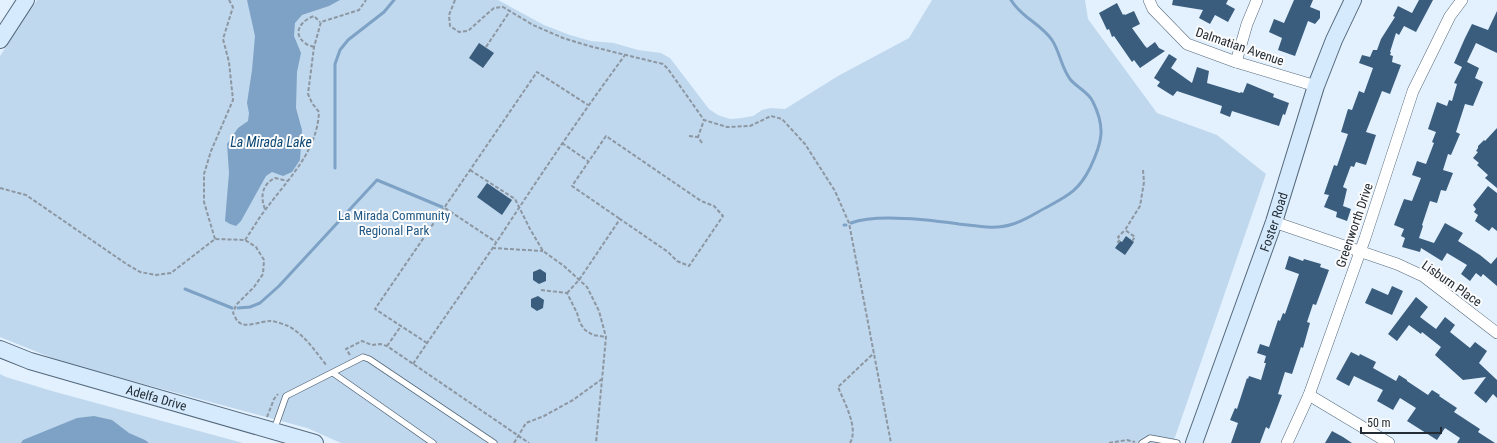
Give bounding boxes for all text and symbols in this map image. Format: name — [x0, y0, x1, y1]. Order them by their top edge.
street label: Dalmatian Avenue — [1194, 24, 1286, 69]
water label: La Mirada Lake — [230, 134, 312, 150]
street label: Greenworth Drive — [1333, 181, 1376, 269]
street label: Foster Road — [1257, 191, 1291, 254]
park label: La Mirada Community Regional Park — [338, 208, 451, 238]
street label: Lisburn Place — [1419, 257, 1484, 309]
street label: Adelfa Drive — [124, 382, 188, 414]
scale bar — [1361, 409, 1441, 435]
text: 50 m — [1367, 416, 1391, 430]

